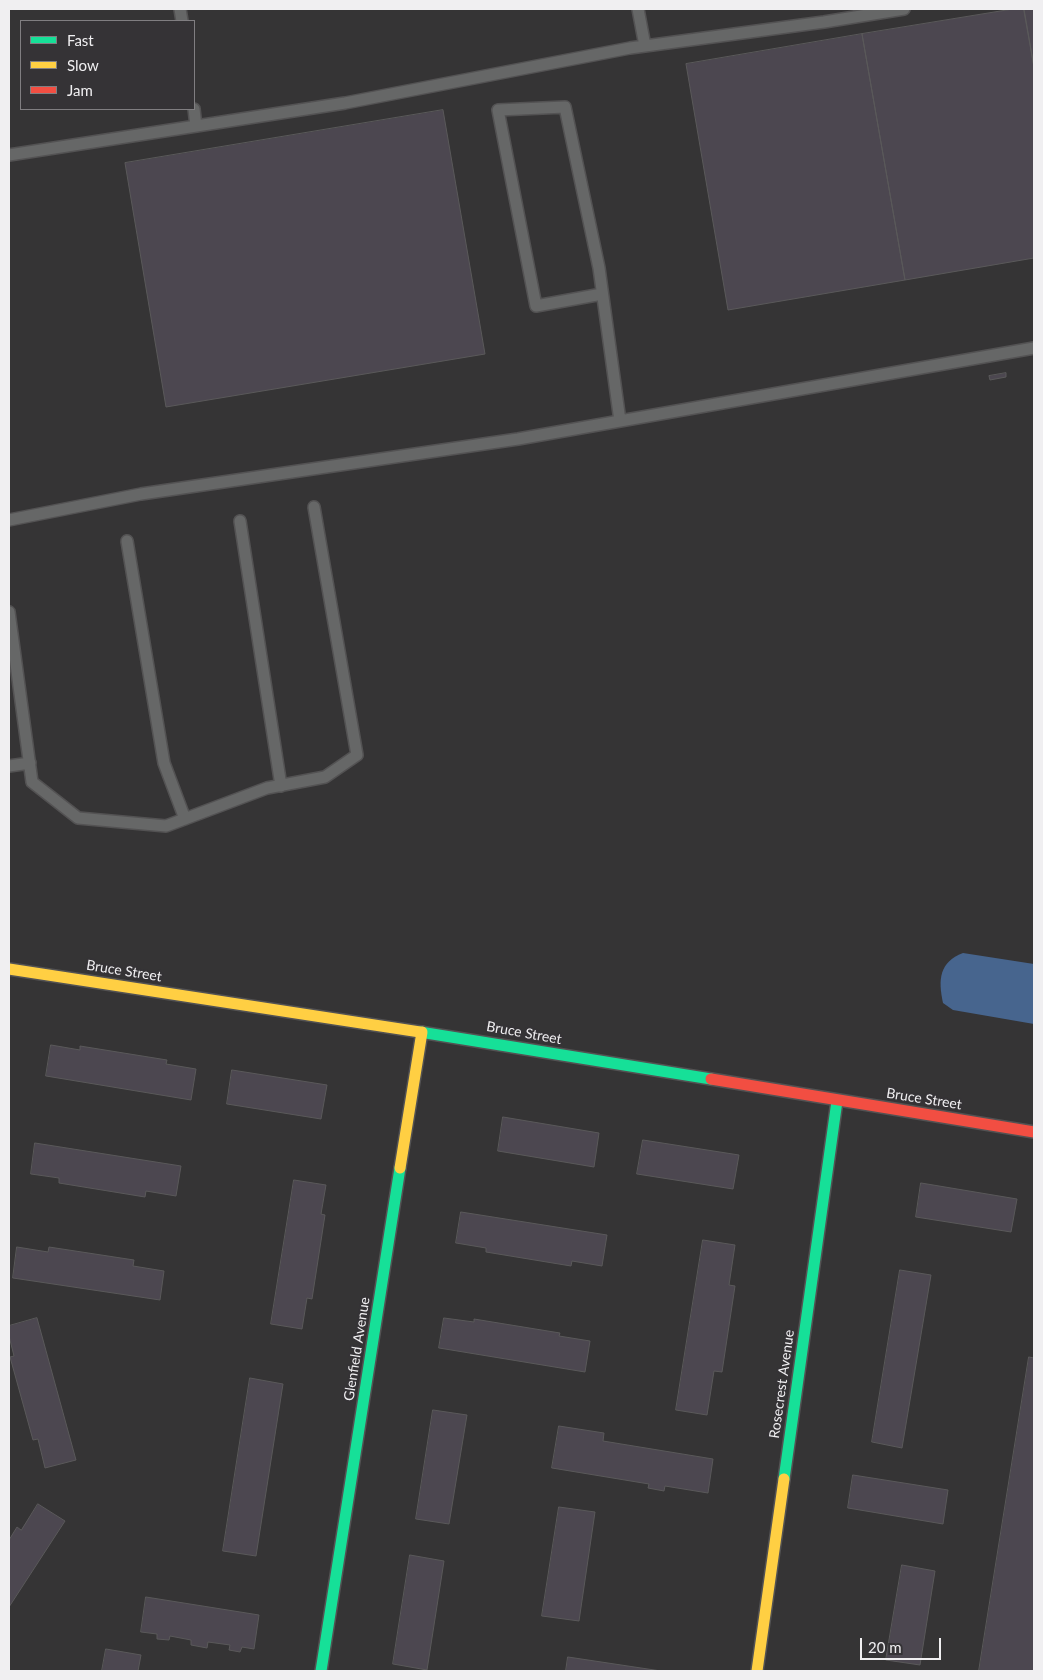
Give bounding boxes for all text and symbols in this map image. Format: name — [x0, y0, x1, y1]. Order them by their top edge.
legend — [20, 20, 195, 110]
text: Fast — [67, 31, 94, 49]
text: Slow — [67, 56, 99, 74]
text: Jam — [67, 81, 93, 99]
street label: Bruce Street — [85, 957, 163, 985]
street label: Bruce Street — [485, 1018, 563, 1048]
street label: Bruce Street — [885, 1085, 963, 1113]
street label: Glenfield Avenue — [340, 1296, 374, 1402]
street label: Rosecrest Avenue — [766, 1329, 798, 1439]
scale bar — [863, 1628, 944, 1660]
text: 20 m — [868, 1638, 902, 1656]

